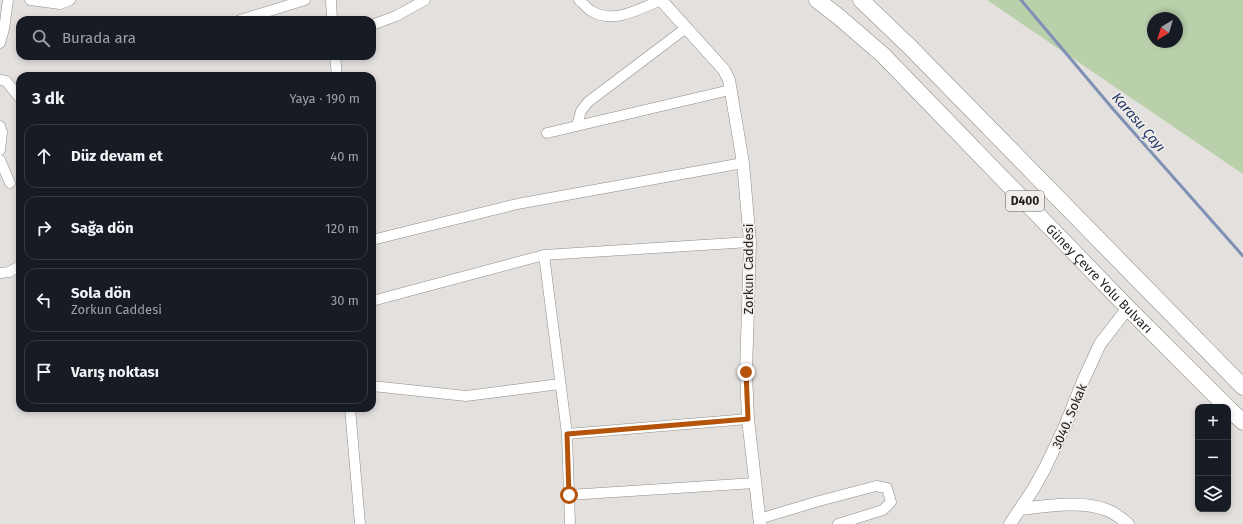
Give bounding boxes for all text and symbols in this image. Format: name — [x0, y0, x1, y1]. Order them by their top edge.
north arrow — [1147, 12, 1183, 48]
search box — [16, 16, 376, 60]
icon: search — [30, 27, 52, 49]
text: Burada ara — [62, 29, 136, 47]
text: 3 dk — [32, 88, 64, 109]
water label: Karasu Çayı — [1108, 89, 1169, 156]
text: Yaya · 190 m — [289, 91, 360, 106]
icon: ahead — [33, 145, 55, 167]
text: Düz devam et — [71, 147, 163, 165]
text: 40 m — [330, 149, 359, 164]
road number: D400 — [1006, 191, 1044, 211]
icon: right — [33, 217, 55, 239]
text: Sağa dön — [71, 219, 134, 237]
text: 120 m — [325, 221, 359, 236]
street label: Güney Çevre Yolu Bulvarı — [1043, 221, 1155, 336]
street label: Zorkun Caddesi — [741, 224, 756, 314]
text: Sola dön — [71, 284, 131, 302]
icon: left — [33, 289, 55, 311]
text: 30 m — [331, 293, 359, 308]
text: Zorkun Caddesi — [71, 302, 162, 317]
icon: arrive — [33, 361, 55, 383]
text: Varış noktası — [71, 363, 159, 381]
route end — [737, 363, 755, 381]
street label: 3040. Sokak — [1049, 381, 1090, 451]
map controls — [1195, 404, 1231, 512]
button: + — [1195, 404, 1231, 440]
button: − — [1195, 440, 1231, 476]
button: layers — [1195, 476, 1231, 512]
route start — [560, 486, 578, 504]

